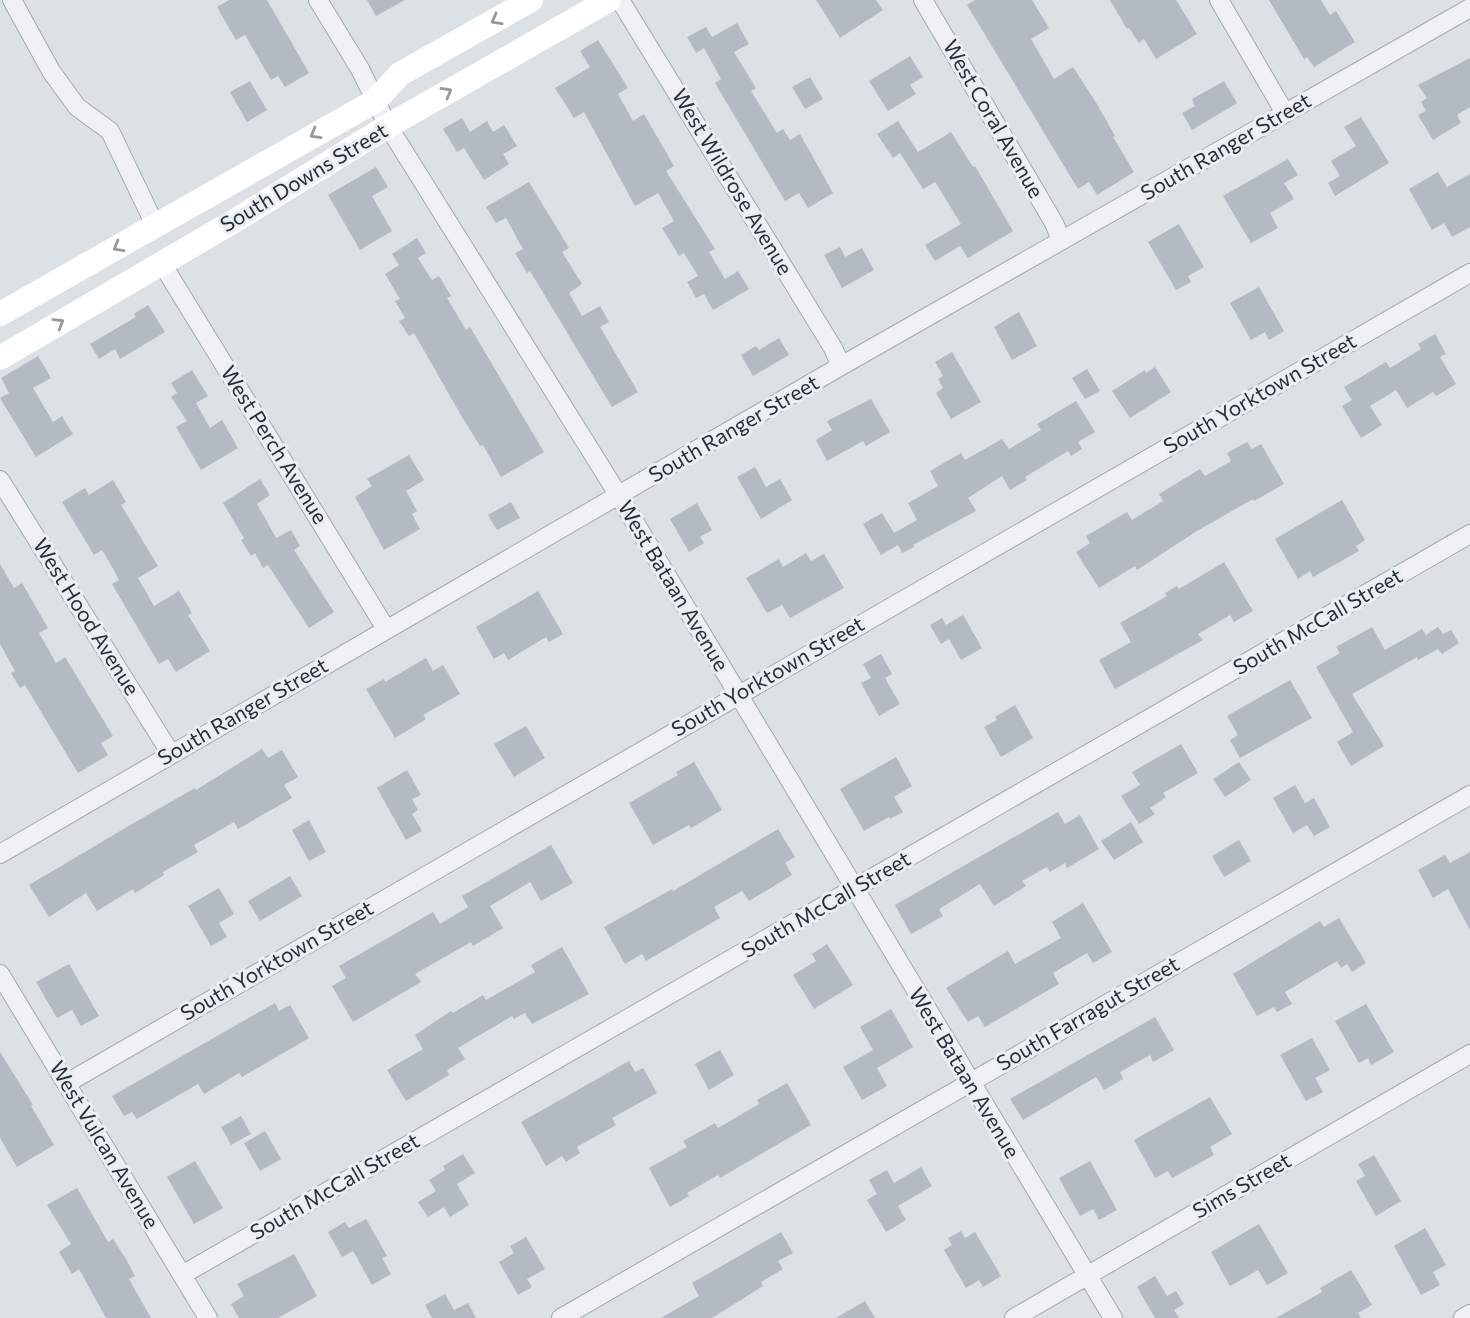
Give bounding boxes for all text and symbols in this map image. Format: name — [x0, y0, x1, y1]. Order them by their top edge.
one-way arrow — [490, 12, 503, 25]
street label: West Coral Avenue — [939, 35, 1050, 202]
street label: West Wildrose Avenue — [668, 84, 799, 279]
one-way arrow — [440, 87, 452, 100]
street label: South Ranger Street — [1136, 87, 1315, 205]
street label: South Downs Street — [215, 117, 391, 237]
one-way arrow — [310, 126, 323, 139]
one-way arrow — [112, 238, 125, 251]
one-way arrow — [51, 318, 64, 331]
street label: South Yorktown Street — [1159, 327, 1360, 458]
street label: West Perch Avenue — [217, 361, 334, 528]
street label: South Ranger Street — [644, 369, 823, 487]
street label: West Bataan Avenue — [614, 495, 735, 675]
street label: West Hood Avenue — [29, 533, 146, 699]
street label: South McCall Street — [1228, 562, 1406, 679]
street label: South Yorktown Street — [667, 610, 868, 741]
street label: South Ranger Street — [153, 652, 332, 770]
street label: South McCall Street — [736, 845, 914, 962]
street label: South Yorktown Street — [176, 894, 377, 1025]
street label: South Farragut Street — [992, 950, 1183, 1075]
street label: West Bataan Avenue — [905, 982, 1026, 1162]
street label: West Vulcan Avenue — [45, 1056, 165, 1233]
street label: South McCall Street — [245, 1127, 423, 1244]
street label: Sims Street — [1188, 1147, 1295, 1223]

